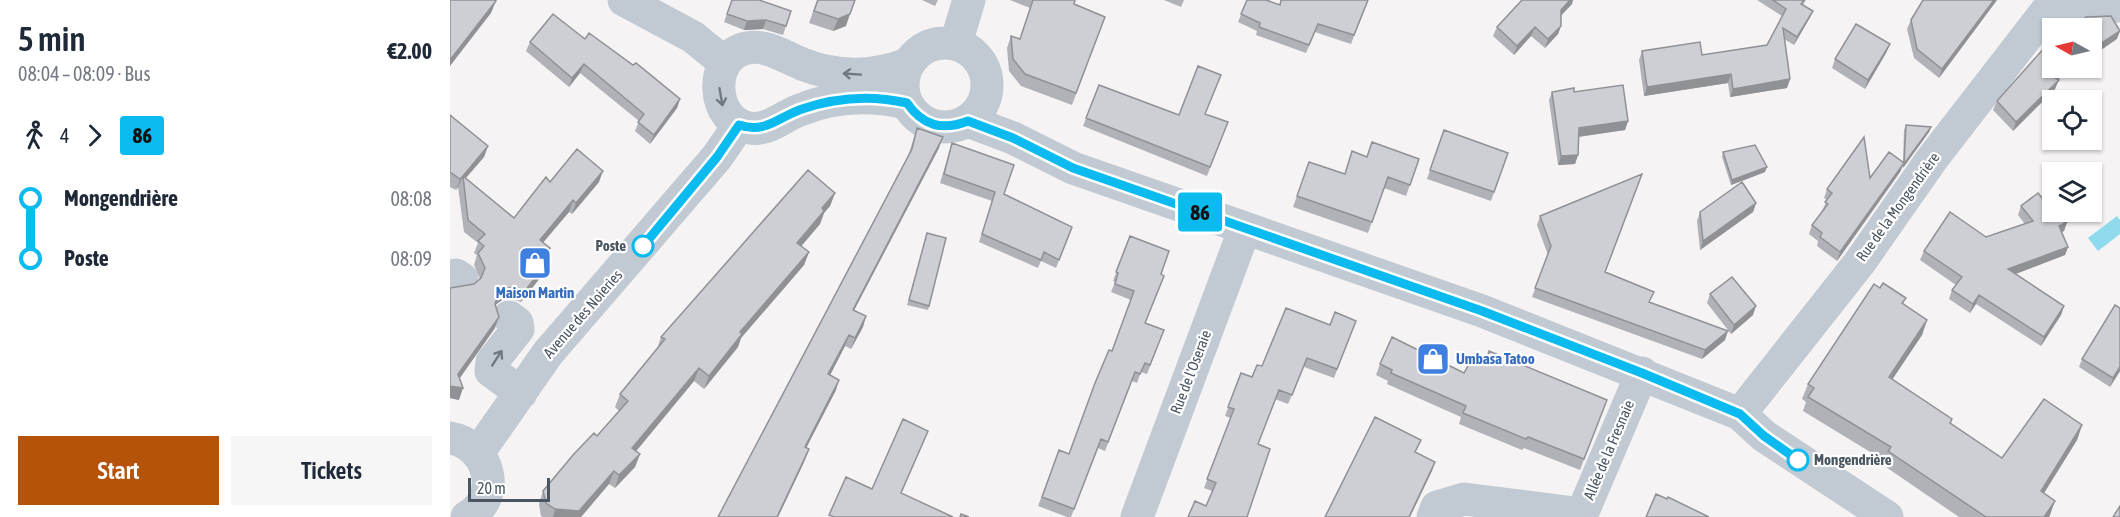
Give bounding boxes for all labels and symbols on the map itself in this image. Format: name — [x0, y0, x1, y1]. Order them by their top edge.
north arrow — [2042, 18, 2102, 78]
one-way arrow — [842, 68, 862, 79]
one-way arrow — [715, 87, 726, 106]
street label: Rue de la Mongendrière — [1852, 149, 1943, 264]
line badge: 86 — [1173, 192, 1227, 232]
marker: Poste — [632, 235, 654, 257]
place label: Poste — [595, 237, 626, 254]
shop icon: Maison Martin — [517, 245, 553, 281]
street label: Avenue des Noieries — [540, 266, 625, 361]
place label: Maison Martin — [496, 284, 574, 301]
street label: Rue de l'Oseraie — [1167, 327, 1214, 416]
shop icon: Umbasa Tatoo — [1415, 341, 1451, 377]
one-way arrow — [490, 350, 503, 367]
place label: Umbasa Tatoo — [1456, 350, 1535, 367]
street label: Allée de la Fresnaie — [1580, 397, 1637, 502]
marker: Mongendrière — [1787, 449, 1809, 471]
place label: Mongendrière — [1814, 451, 1892, 468]
scale bar — [468, 475, 550, 502]

